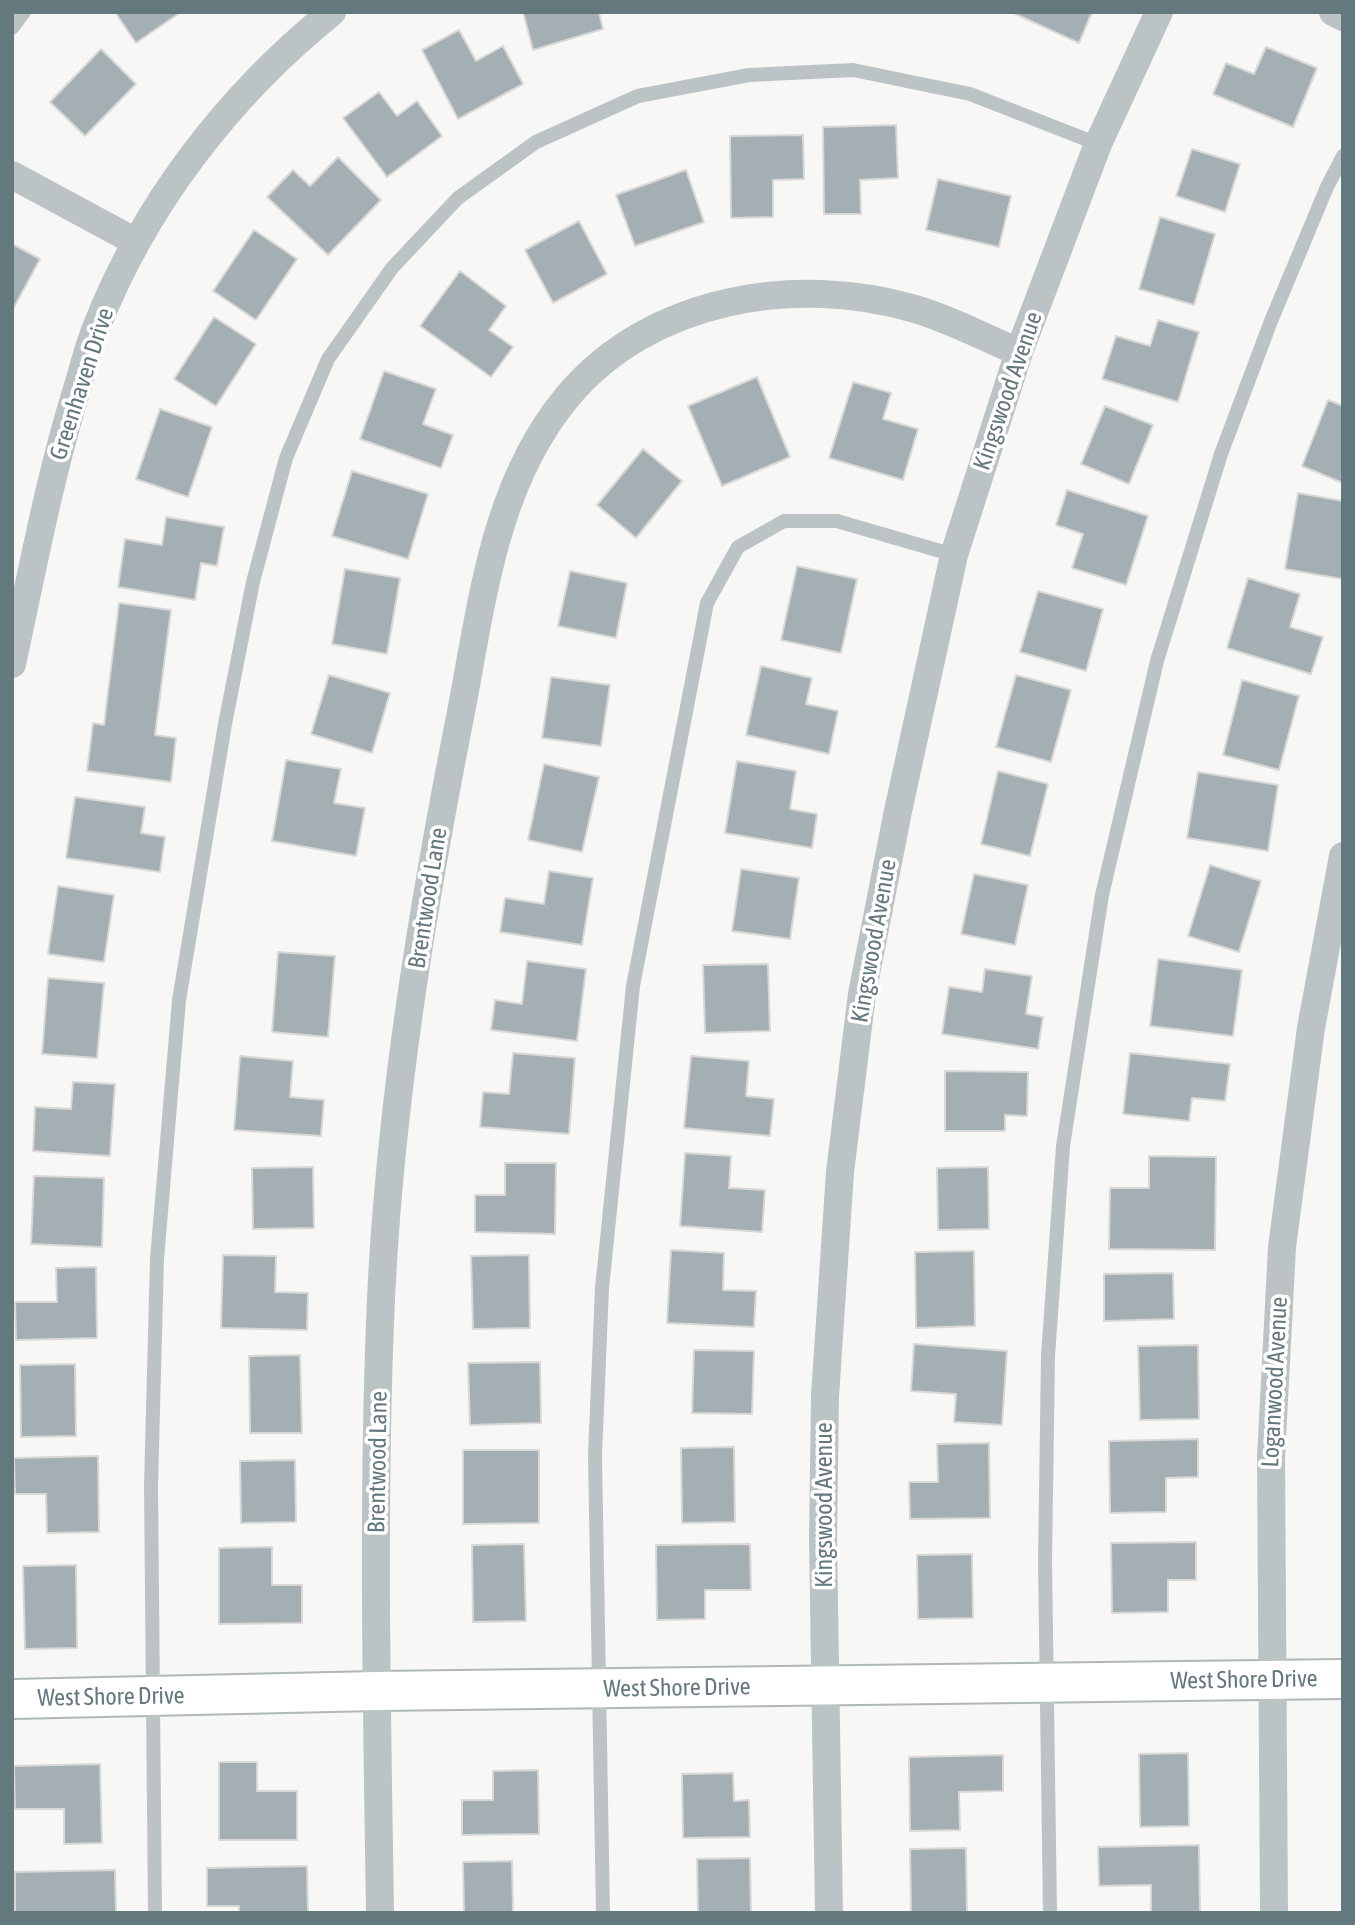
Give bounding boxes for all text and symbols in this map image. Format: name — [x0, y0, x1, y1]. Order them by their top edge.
street label: Greenhaven Drive — [44, 304, 120, 464]
street label: Kingswood Avenue — [967, 308, 1049, 474]
street label: Brentwood Lane — [403, 826, 453, 970]
street label: Kingswood Avenue — [845, 857, 903, 1025]
street label: Loganwood Avenue — [1256, 1296, 1294, 1468]
street label: Brentwood Lane — [362, 1391, 394, 1533]
street label: Kingswood Avenue — [810, 1422, 838, 1588]
street label: West Shore Drive — [1170, 1664, 1318, 1696]
street label: West Shore Drive — [603, 1672, 751, 1704]
street label: West Shore Drive — [37, 1681, 185, 1713]

